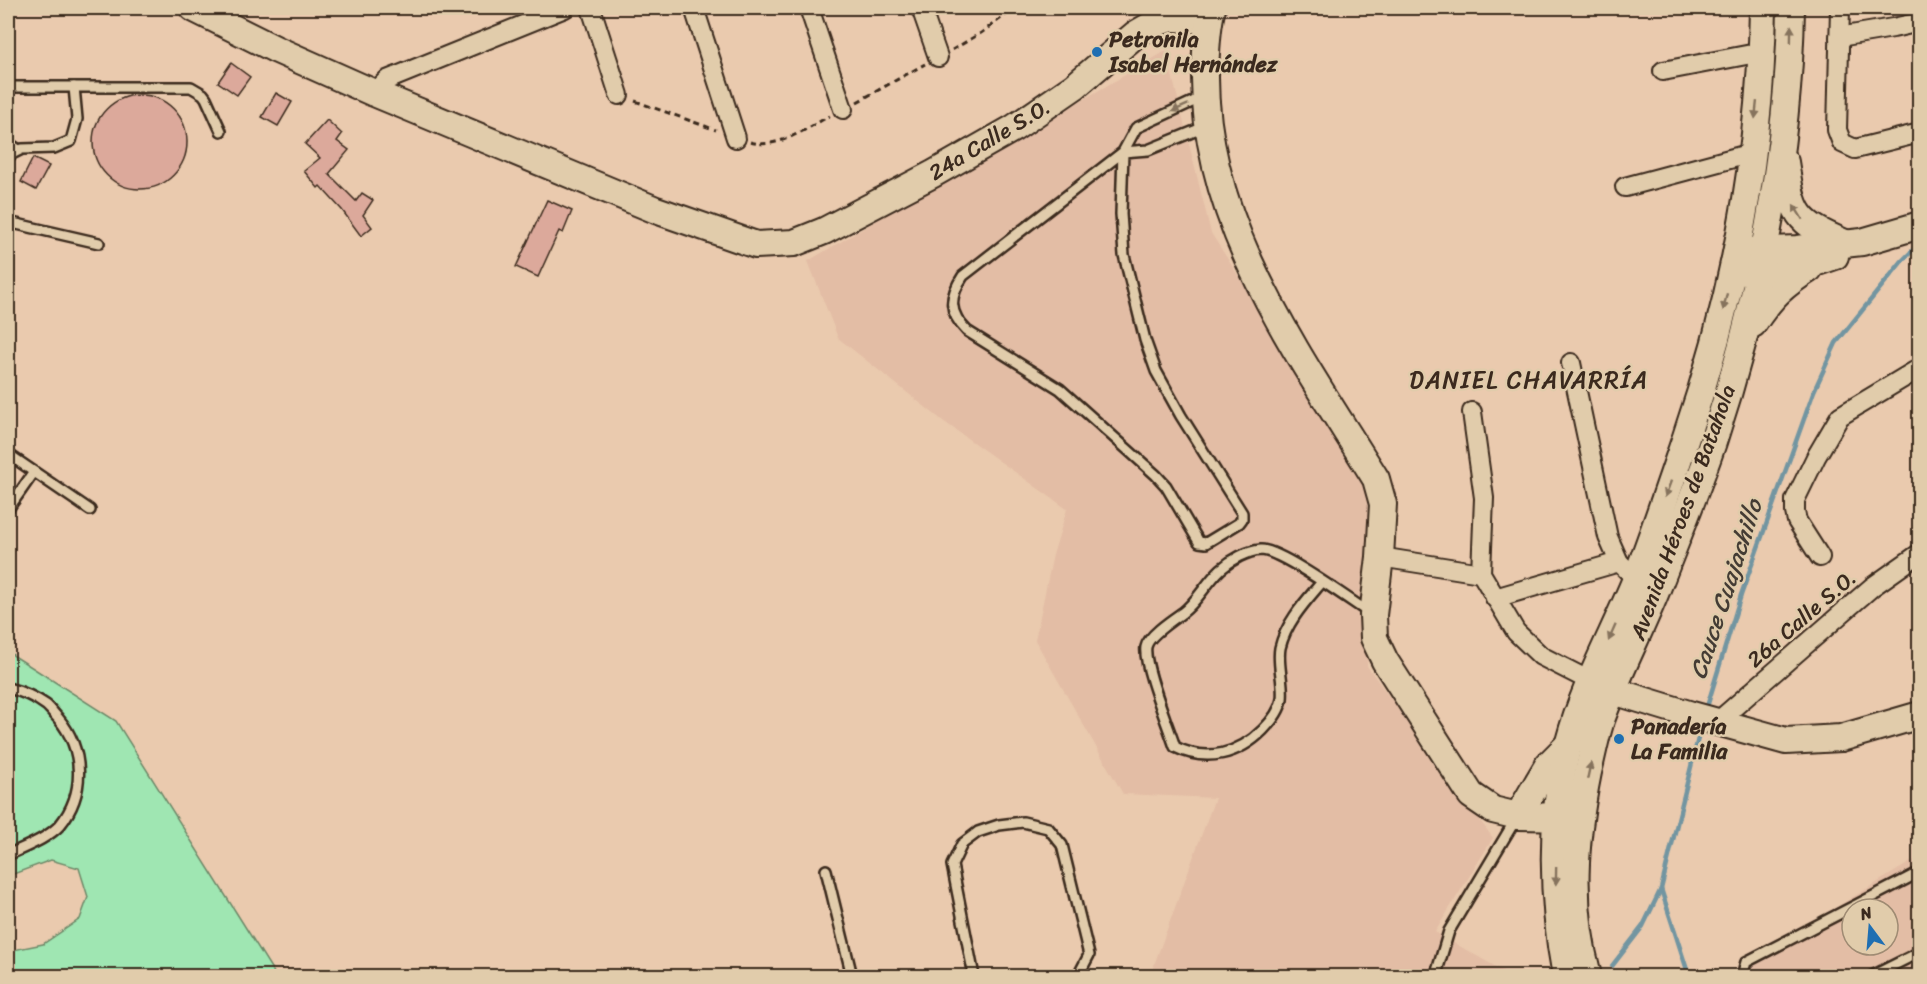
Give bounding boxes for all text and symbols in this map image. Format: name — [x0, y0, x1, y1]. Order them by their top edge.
place label: Petronila Isabel Hernández — [1108, 20, 1279, 84]
one-way arrow — [1786, 24, 1796, 43]
marker: Petronila Isabel Hernández — [1090, 45, 1104, 59]
street label: 24a Calle S.O. — [921, 87, 1058, 191]
one-way arrow — [1751, 101, 1761, 120]
one-way arrow — [1171, 103, 1188, 112]
one-way arrow — [1793, 204, 1804, 220]
one-way arrow — [1719, 293, 1729, 312]
district label: DANIEL CHAVARRÍA — [1409, 359, 1649, 401]
street label: Avenida Héroes de Batahola — [1618, 379, 1747, 647]
one-way arrow — [1662, 480, 1672, 498]
water label: Cauce Cuajachillo — [1677, 492, 1775, 684]
street label: 26a Calle S.O. — [1737, 559, 1865, 678]
one-way arrow — [1607, 624, 1617, 642]
place label: Panadería La Familia — [1631, 707, 1728, 771]
marker: Panadería La Familia — [1612, 732, 1626, 746]
one-way arrow — [1584, 761, 1594, 780]
one-way arrow — [1551, 867, 1561, 886]
north arrow — [1840, 897, 1900, 957]
text: N — [1856, 897, 1876, 929]

